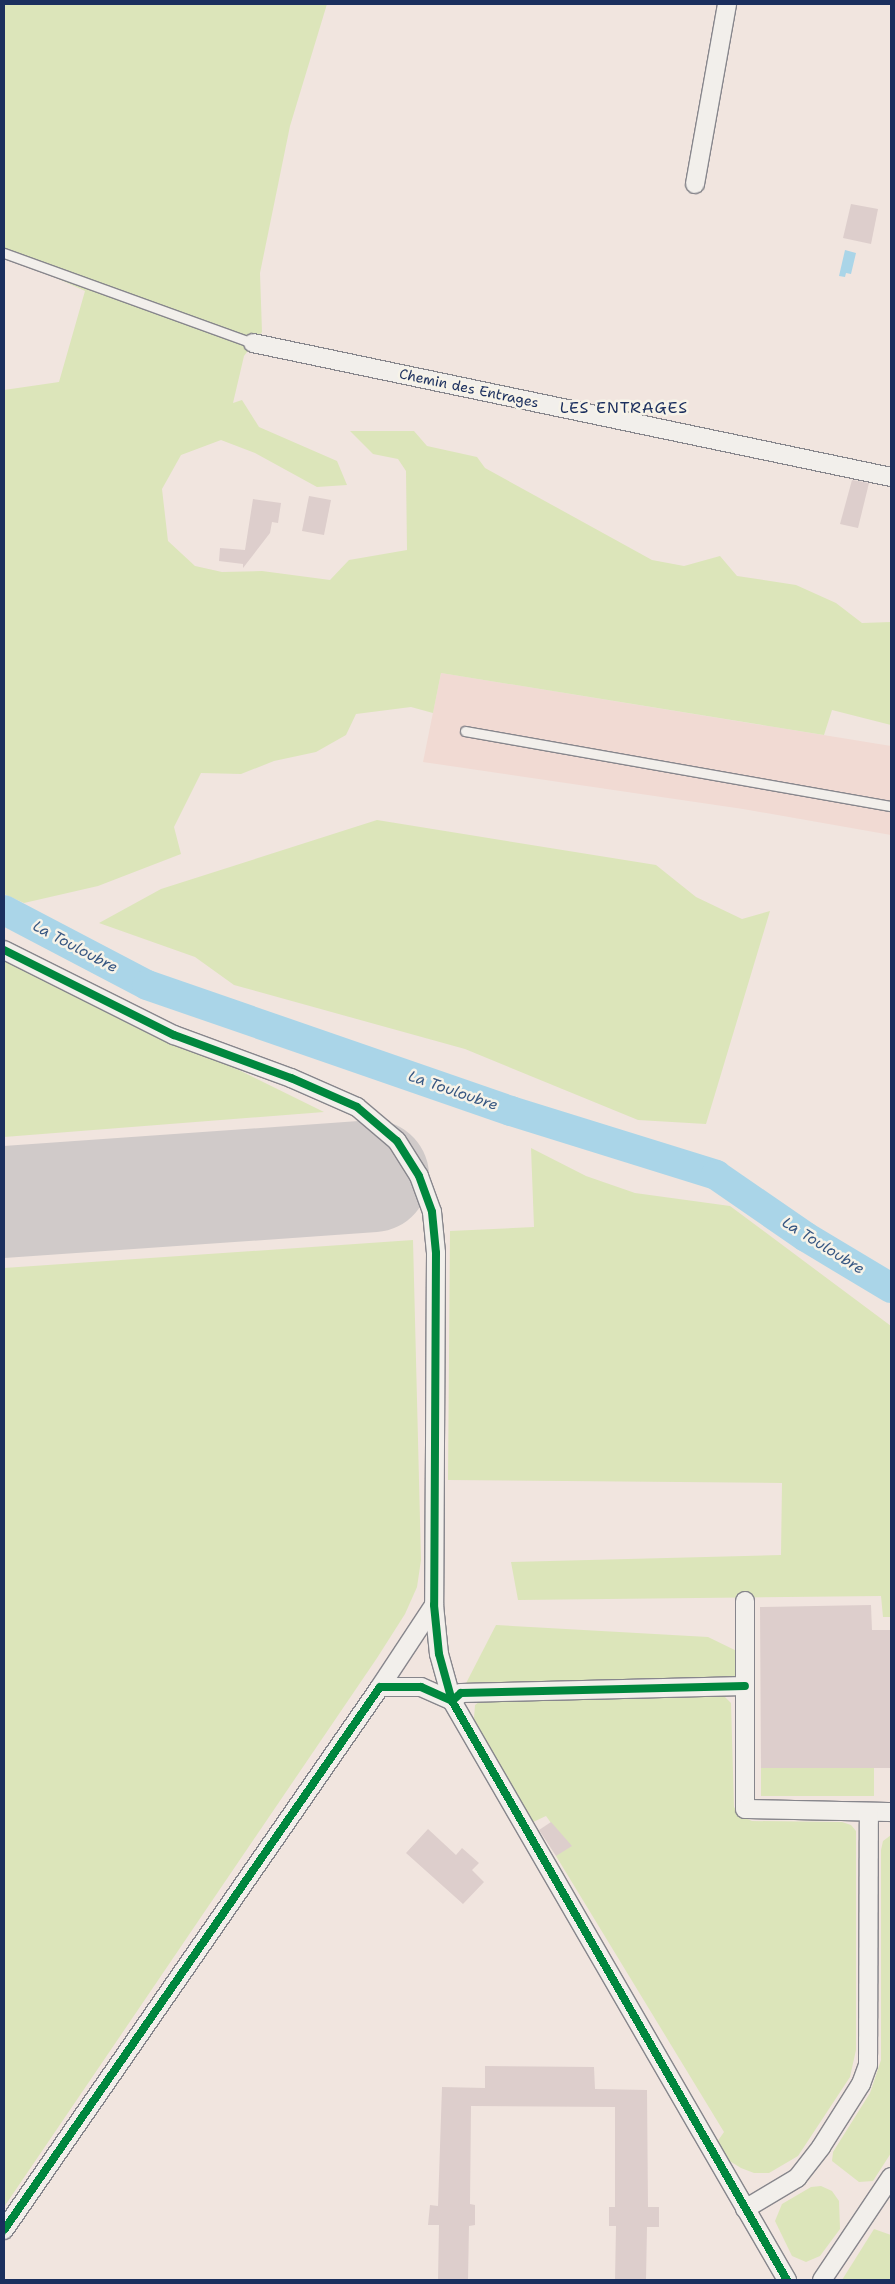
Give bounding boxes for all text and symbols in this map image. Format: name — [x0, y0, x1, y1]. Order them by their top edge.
street label: Chemin des Entrages — [398, 365, 540, 411]
district label: LES ENTRAGES — [558, 398, 690, 418]
water label: La Touloubre — [29, 917, 121, 977]
water label: La Touloubre — [406, 1067, 500, 1115]
water label: La Touloubre — [779, 1214, 867, 1278]

